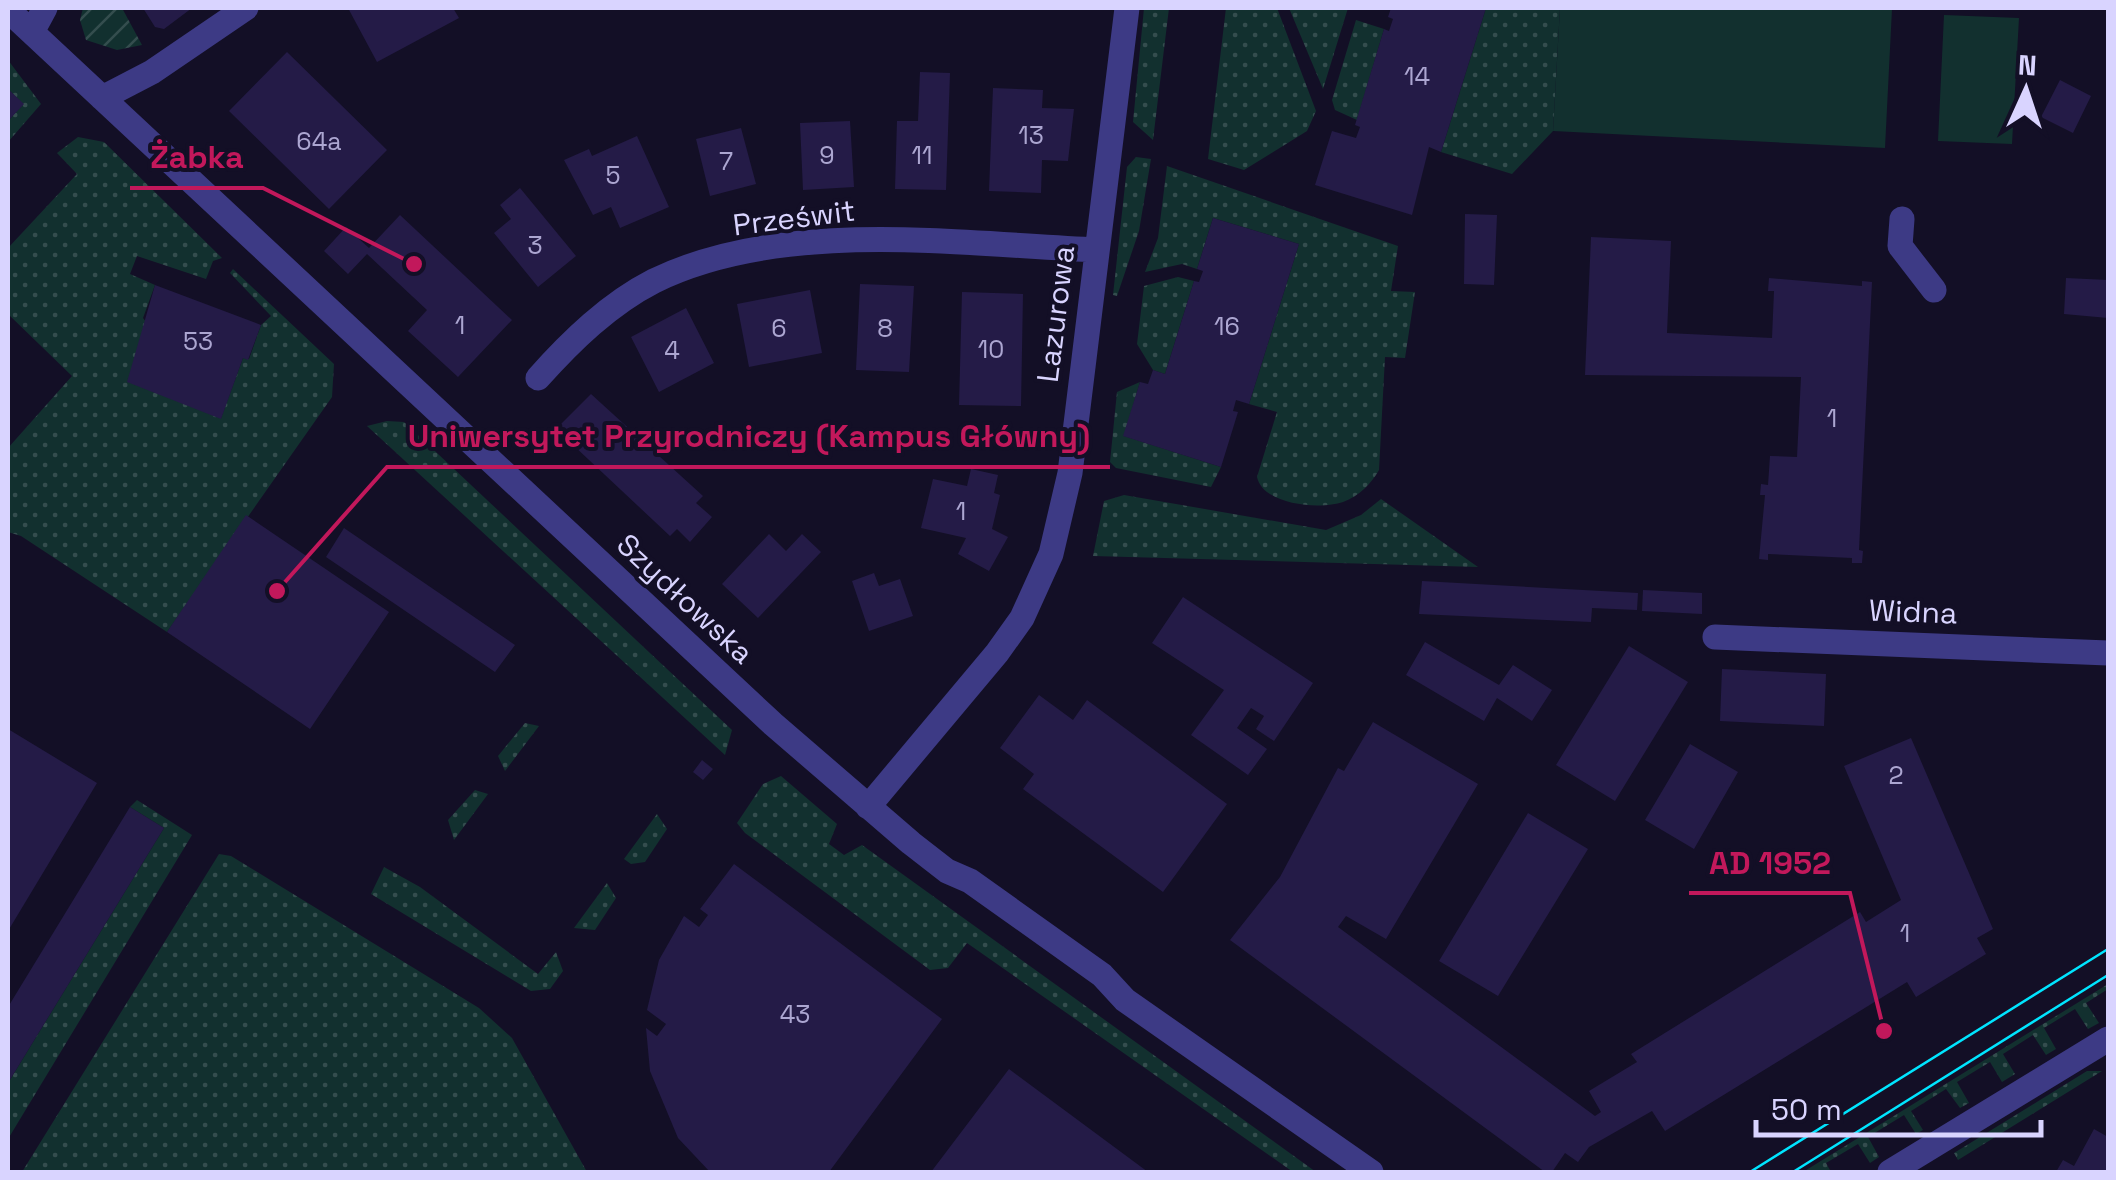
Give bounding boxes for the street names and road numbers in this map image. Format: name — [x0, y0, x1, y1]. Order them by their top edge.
street label: Prześwit — [731, 191, 857, 244]
street label: Lazurowa — [1028, 243, 1083, 385]
street label: Szydłowska — [608, 525, 762, 672]
street label: Widna — [1868, 590, 1958, 633]

